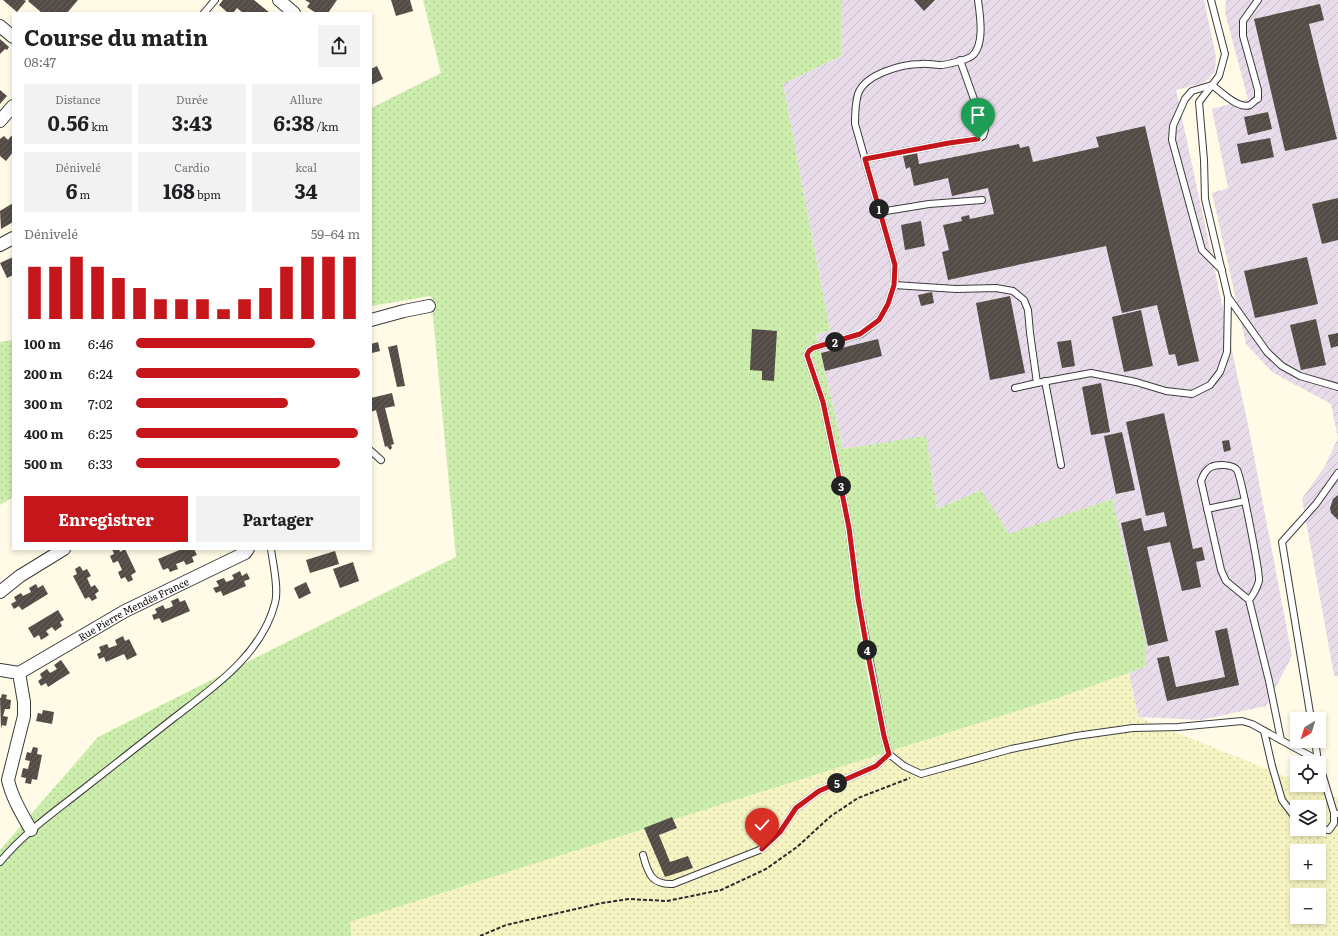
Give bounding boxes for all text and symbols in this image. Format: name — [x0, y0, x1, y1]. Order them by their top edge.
text: Course du matin — [24, 20, 208, 53]
button: share — [318, 25, 360, 67]
text: 08:47 — [24, 52, 56, 71]
text: Distance — [55, 91, 101, 107]
text: Durée — [176, 91, 208, 107]
text: Allure — [289, 91, 323, 107]
pin — [961, 98, 995, 139]
icon: arrive — [967, 104, 989, 126]
text: 0.56 — [48, 107, 89, 137]
text: 3:43 — [172, 107, 212, 137]
text: 6:38 — [273, 107, 314, 137]
text: km — [89, 118, 108, 134]
text: /km — [314, 118, 339, 134]
text: Dénivelé — [55, 159, 101, 175]
text: Cardio — [174, 159, 210, 175]
text: kcal — [295, 159, 317, 175]
text: 6 — [66, 175, 77, 205]
text: 168 — [163, 175, 195, 205]
text: 34 — [294, 175, 318, 205]
text: m — [77, 186, 90, 202]
text: bpm — [195, 186, 221, 202]
pin: 1 — [869, 199, 889, 219]
text: 1 — [877, 201, 881, 217]
text: Dénivelé — [24, 224, 78, 243]
text: 59–64 m — [311, 224, 360, 243]
pin: 2 — [825, 332, 845, 352]
text: 100 m — [24, 334, 61, 353]
text: 6:46 — [88, 334, 113, 353]
text: 2 — [832, 334, 838, 350]
text: 200 m — [24, 364, 63, 383]
text: 6:24 — [88, 364, 113, 383]
text: 300 m — [24, 394, 63, 413]
text: 7:02 — [88, 394, 113, 413]
text: 400 m — [24, 424, 63, 443]
text: 6:25 — [88, 424, 112, 443]
text: 500 m — [24, 454, 63, 473]
text: 6:33 — [88, 454, 113, 473]
pin: 3 — [831, 476, 851, 496]
text: 3 — [838, 478, 844, 494]
button: Enregistrer — [24, 496, 188, 542]
button: Partager — [196, 496, 360, 542]
street label: Rue Pierre Mendès France — [75, 573, 191, 644]
pin: 4 — [857, 640, 877, 660]
text: 4 — [864, 642, 870, 658]
north arrow — [1290, 712, 1326, 748]
map controls — [1290, 712, 1326, 924]
button: locate — [1290, 756, 1326, 792]
pin: 5 — [827, 773, 847, 793]
text: 5 — [834, 775, 840, 791]
button: layers — [1290, 800, 1326, 836]
pin — [745, 808, 779, 849]
icon: check — [751, 814, 773, 836]
button: + — [1290, 844, 1326, 880]
button: − — [1290, 888, 1326, 924]

